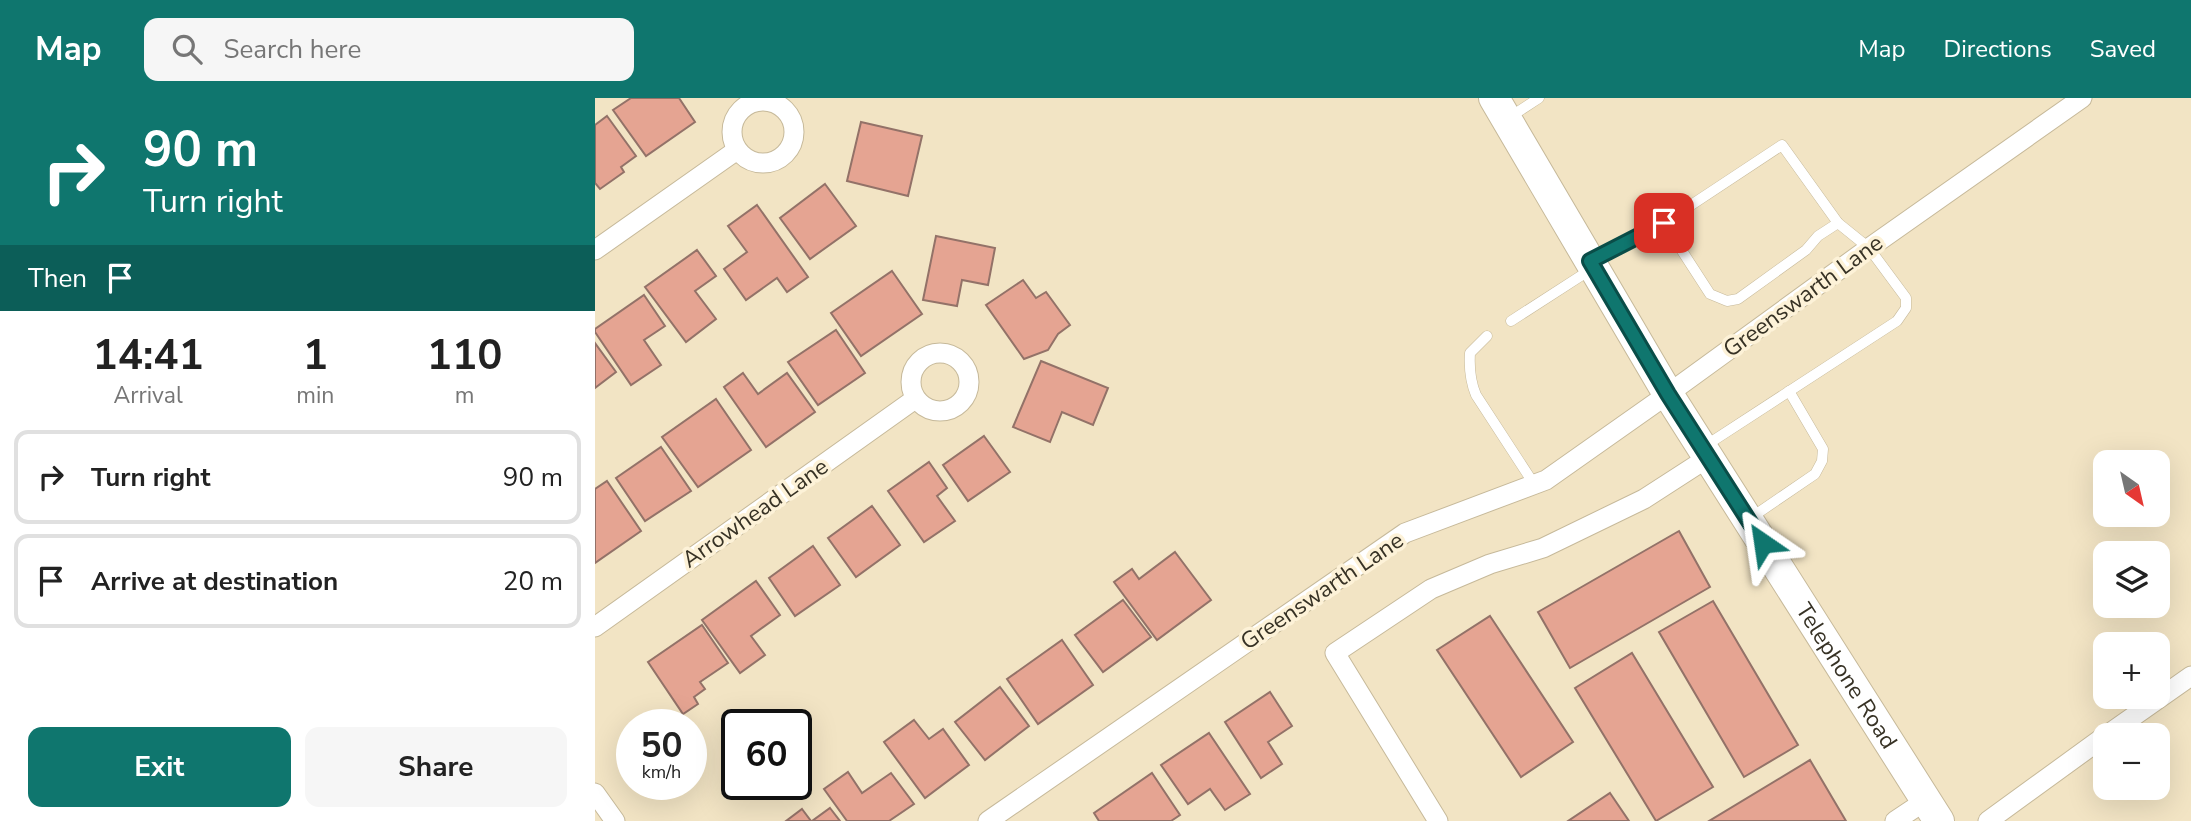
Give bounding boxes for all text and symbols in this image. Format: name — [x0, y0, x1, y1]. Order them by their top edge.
search box — [144, 18, 634, 81]
text: Map — [35, 27, 102, 72]
icon: search — [168, 30, 206, 68]
text: Search here — [224, 32, 361, 67]
text: Map — [1858, 33, 1905, 65]
text: Directions — [1943, 33, 2052, 65]
text: Saved — [2090, 33, 2156, 65]
text: 90 m — [143, 116, 258, 183]
icon: right — [28, 126, 119, 217]
text: Turn right — [143, 180, 283, 223]
pin — [1634, 193, 1694, 253]
icon: arrive — [1645, 204, 1683, 242]
street label: Greenswarth Lane — [1717, 228, 1889, 364]
icon: arrive — [101, 259, 139, 297]
text: Then — [28, 261, 87, 296]
text: 14:41 — [93, 327, 204, 384]
text: 1 — [303, 327, 328, 384]
text: 110 — [427, 327, 502, 384]
text: Arrival — [114, 380, 183, 411]
text: min — [296, 380, 334, 411]
text: m — [455, 380, 475, 411]
north arrow — [2093, 450, 2170, 527]
map controls — [2093, 450, 2170, 800]
street label: Arrowhead Lane — [676, 451, 834, 575]
icon: right — [32, 458, 70, 496]
text: Turn right — [91, 460, 210, 495]
text: 90 m — [503, 460, 563, 495]
position arrow — [1726, 506, 1800, 580]
street label: Greenswarth Lane — [1234, 525, 1410, 657]
button: layers — [2093, 541, 2170, 618]
icon: arrive — [32, 562, 70, 600]
text: Arrive at destination — [91, 564, 338, 599]
text: 20 m — [503, 564, 563, 599]
street label: Telephone Road — [1789, 597, 1905, 755]
button: + — [2093, 632, 2170, 709]
speed limit sign: 60 — [721, 709, 812, 800]
text: 50 — [640, 722, 683, 769]
button: − — [2093, 723, 2170, 800]
button: Exit — [28, 727, 291, 807]
button: Share — [305, 727, 567, 807]
text: km/h — [642, 760, 681, 784]

